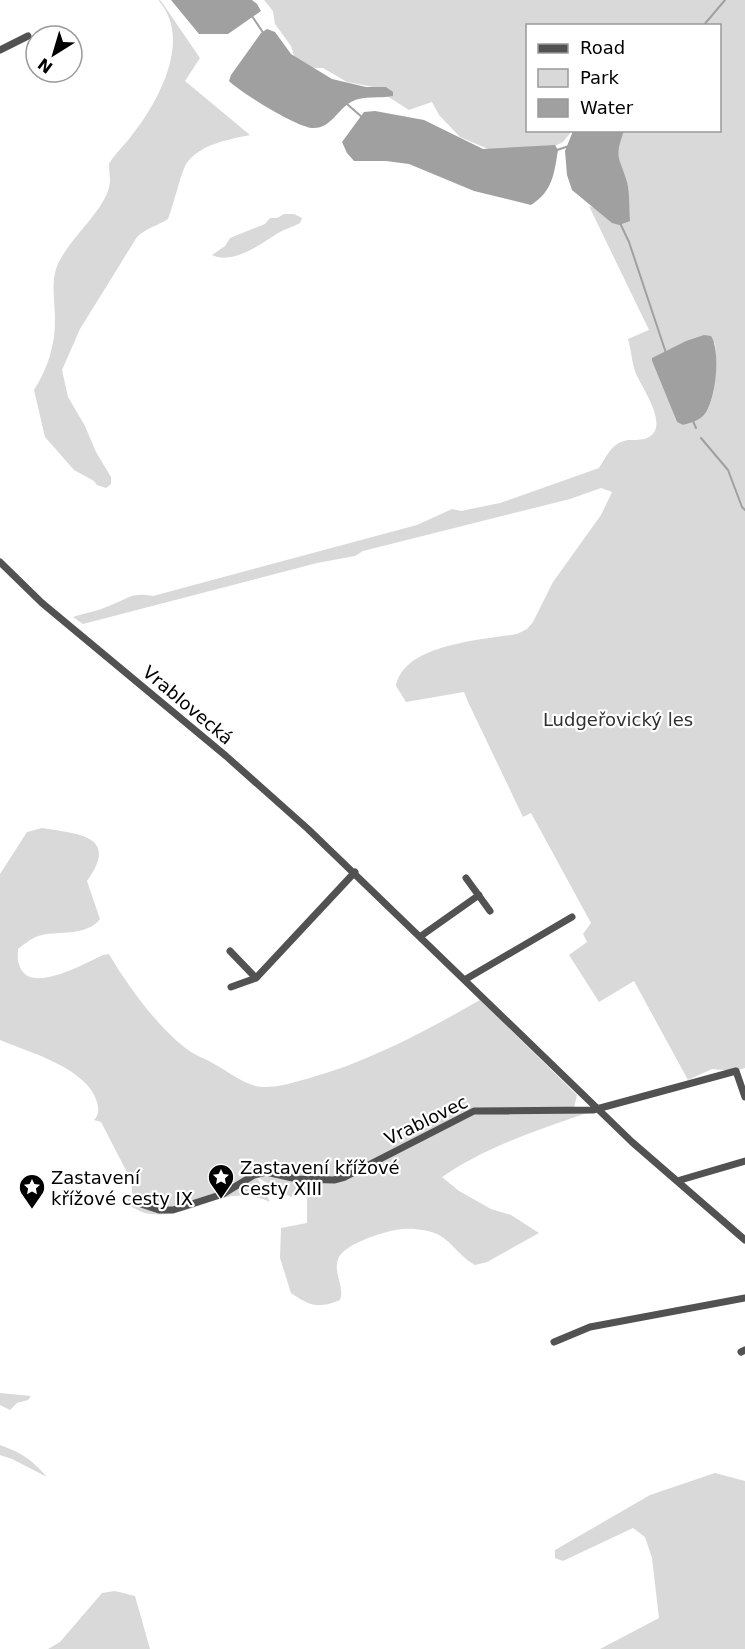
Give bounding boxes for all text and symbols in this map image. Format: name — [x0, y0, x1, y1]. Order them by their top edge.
north arrow — [24, 24, 84, 84]
legend — [526, 24, 721, 132]
text: Road — [580, 37, 625, 58]
text: N — [34, 54, 56, 77]
text: Park — [580, 67, 619, 88]
text: Water — [580, 97, 634, 118]
street label: Vrablovecká — [139, 661, 237, 749]
park label: Ludgeřovický les — [543, 709, 693, 730]
street label: Vrablovec — [381, 1091, 471, 1149]
place label: Zastavení křížové cesty XIII — [240, 1157, 400, 1199]
place icon: Zastavení křížové cesty XIII — [206, 1162, 236, 1200]
place label: Zastavení křížové cesty IX — [51, 1167, 193, 1209]
place icon: Zastavení křížové cesty IX — [17, 1172, 47, 1210]

